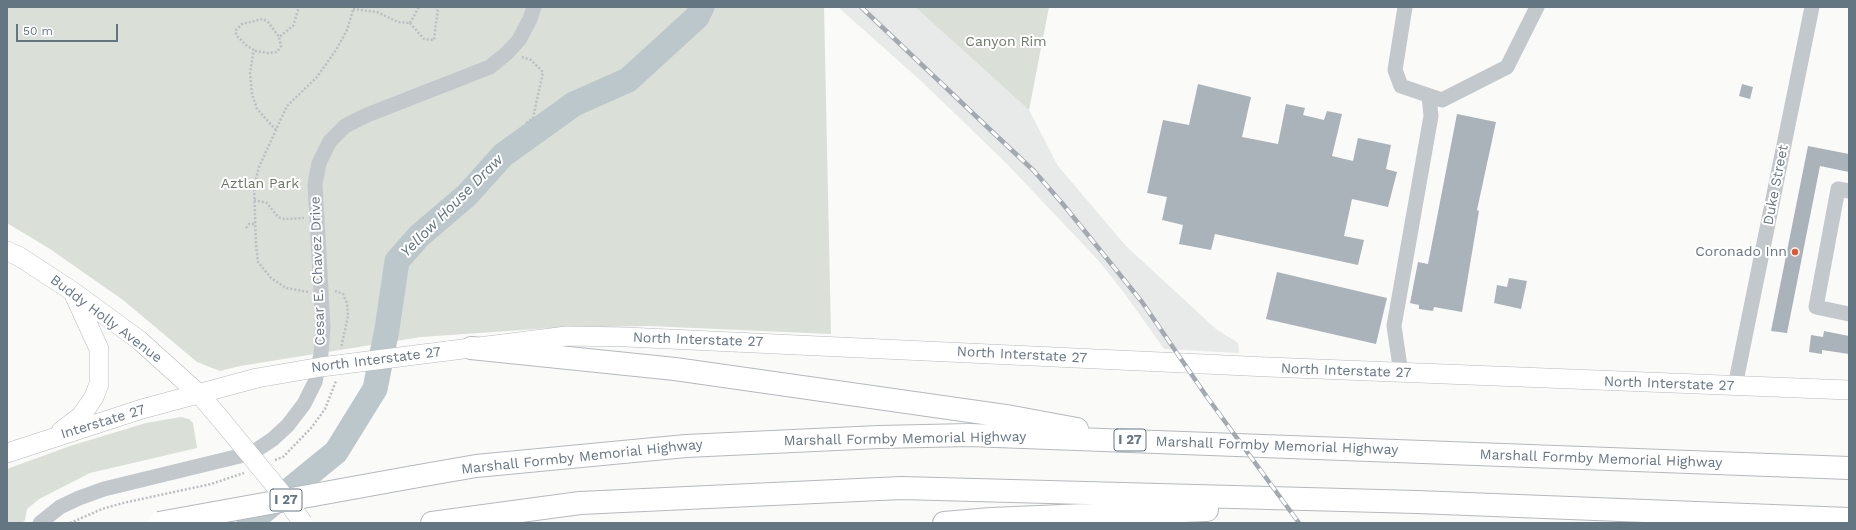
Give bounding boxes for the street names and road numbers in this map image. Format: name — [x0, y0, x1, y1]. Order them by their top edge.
street label: Duke Street — [1760, 143, 1792, 227]
street label: Cesar E. Chavez Drive — [307, 196, 329, 346]
street label: Buddy Holly Avenue — [47, 271, 165, 367]
street label: North Interstate 27 — [632, 329, 764, 351]
street label: North Interstate 27 — [956, 343, 1088, 367]
street label: North Interstate 27 — [310, 344, 442, 376]
street label: North Interstate 27 — [1280, 360, 1412, 382]
street label: North Interstate 27 — [1603, 373, 1735, 395]
street label: Interstate 27 — [59, 401, 147, 443]
street label: Marshall Formby Memorial Highway — [784, 428, 1026, 450]
road number: I 27 — [1114, 429, 1146, 451]
street label: Marshall Formby Memorial Highway — [1155, 433, 1399, 459]
street label: Marshall Formby Memorial Highway — [460, 436, 704, 478]
street label: Marshall Formby Memorial Highway — [1479, 446, 1723, 472]
road number: I 27 — [270, 489, 302, 511]

